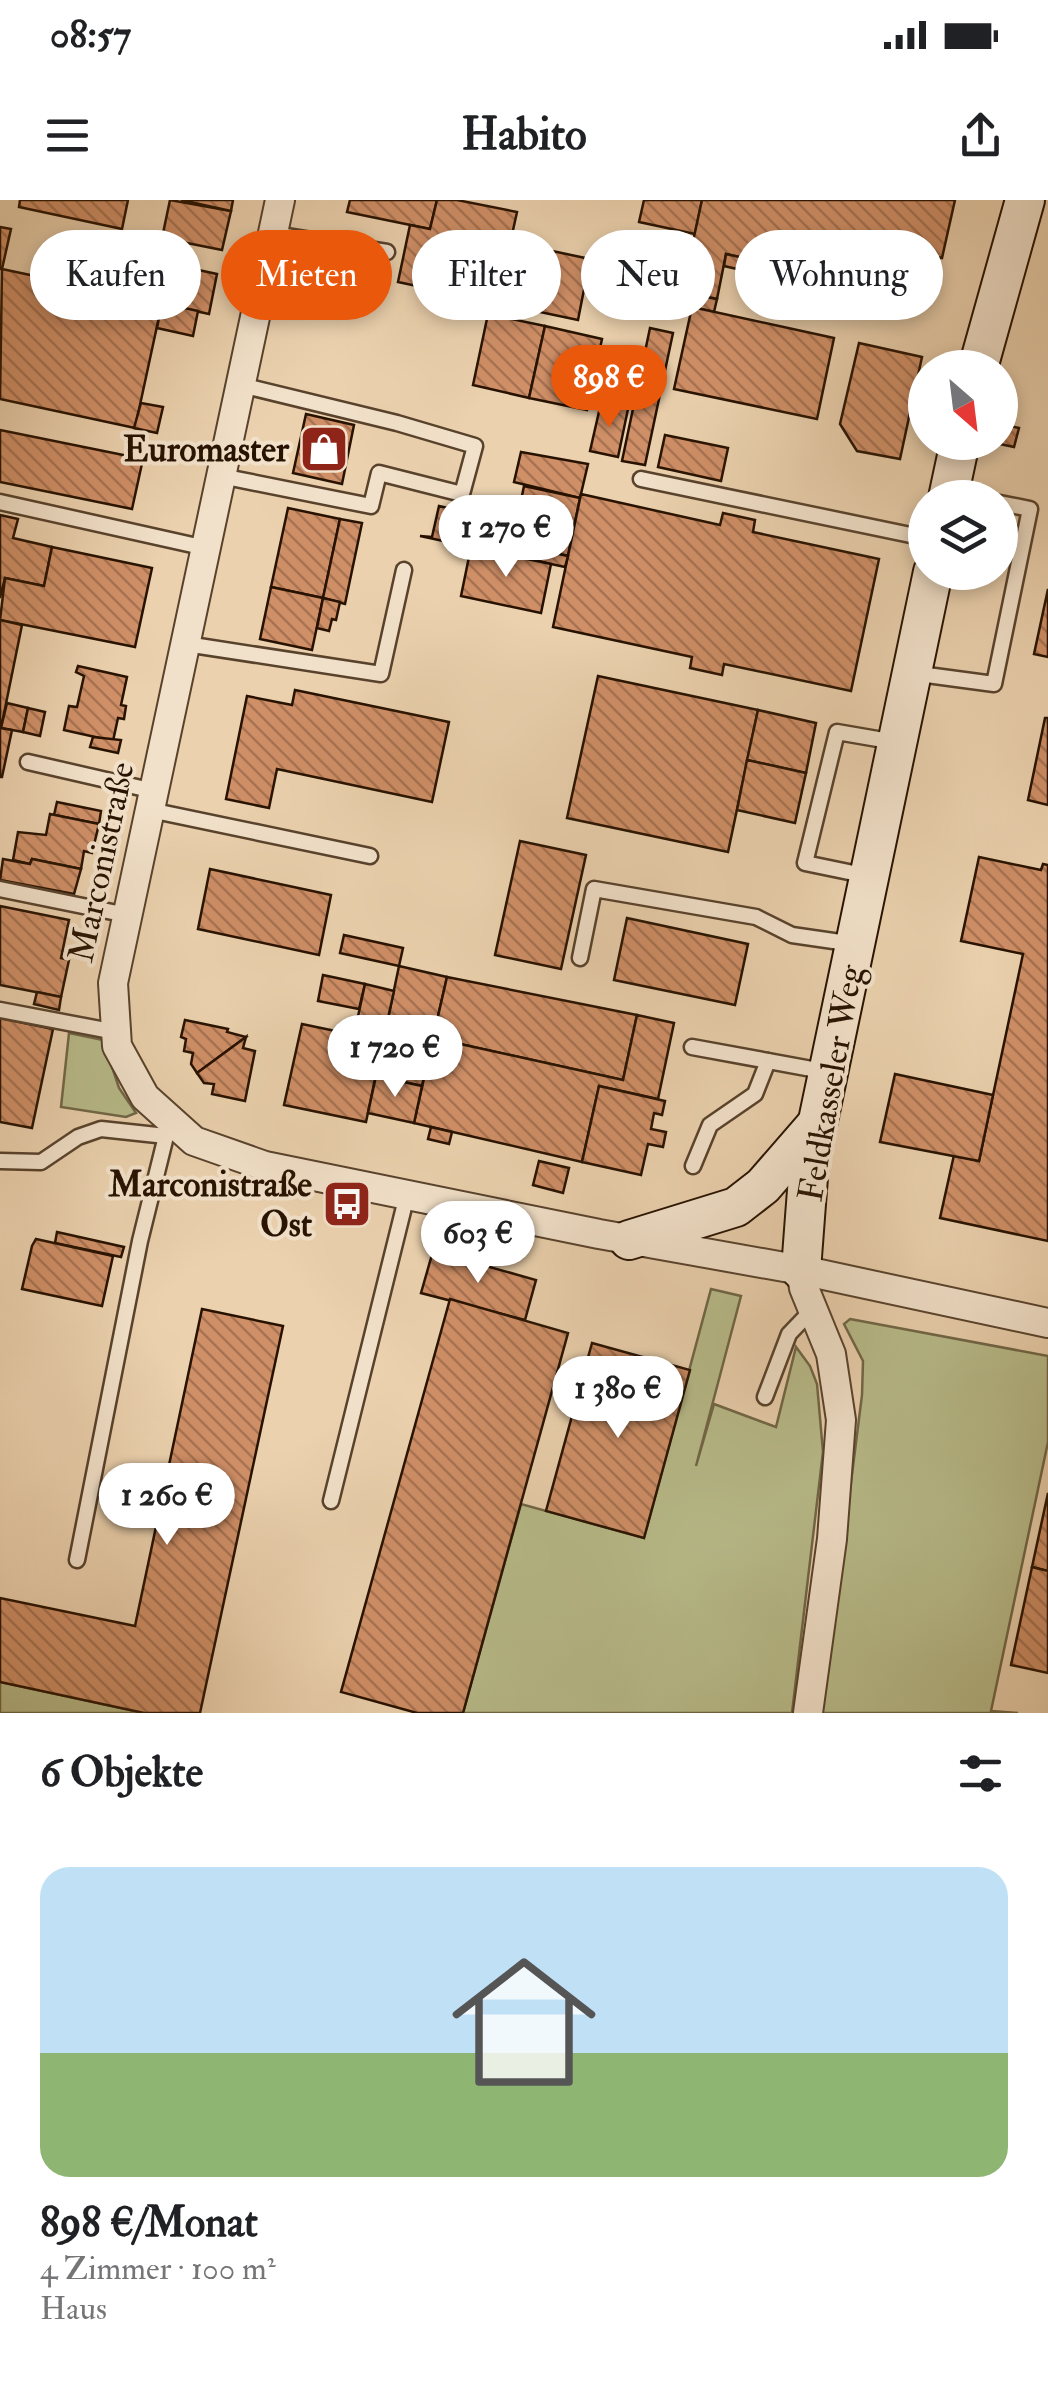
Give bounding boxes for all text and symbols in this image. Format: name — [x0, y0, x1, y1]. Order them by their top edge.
text: 08:57 — [50, 11, 131, 59]
text: Habito — [461, 107, 587, 163]
icon: menu — [40, 108, 95, 163]
icon: share — [953, 108, 1008, 163]
chip: Kaufen — [30, 230, 201, 320]
chip: Mieten — [221, 230, 392, 320]
chip: Filter — [412, 230, 561, 320]
chip: Neu — [581, 230, 715, 320]
chip: Wohnung — [735, 230, 943, 320]
pin: 898 € — [539, 345, 679, 430]
north arrow — [908, 350, 1018, 460]
map controls — [908, 350, 1018, 590]
text: 898 € — [573, 357, 645, 397]
shop icon: Euromaster — [298, 423, 350, 475]
place label: Euromaster — [123, 428, 290, 472]
button: layers — [908, 480, 1018, 590]
pin: 1 270 € — [414, 495, 598, 580]
text: 1 270 € — [461, 507, 551, 547]
street label: Marconistraße — [59, 758, 145, 966]
street label: Feldkasseler Weg — [789, 961, 874, 1205]
pin: 1 720 € — [303, 1015, 487, 1100]
text: 1 720 € — [350, 1027, 440, 1067]
place label: Marconistraße Ost — [108, 1163, 313, 1247]
bus stop icon: Marconistraße Ost — [321, 1178, 373, 1230]
pin: 603 € — [408, 1201, 548, 1286]
text: 603 € — [443, 1213, 513, 1253]
pin: 1 380 € — [526, 1356, 710, 1441]
text: 1 380 € — [574, 1368, 662, 1408]
pin: 1 260 € — [75, 1463, 259, 1548]
text: 1 260 € — [121, 1475, 213, 1515]
icon: filters — [953, 1746, 1008, 1801]
text: 6 Objekte — [40, 1747, 203, 1799]
icon: home — [434, 1932, 614, 2112]
text: 898 €/Monat — [40, 2197, 258, 2249]
text: 4 Zimmer · 100 m² — [40, 2249, 276, 2289]
text: Haus — [40, 2289, 107, 2329]

